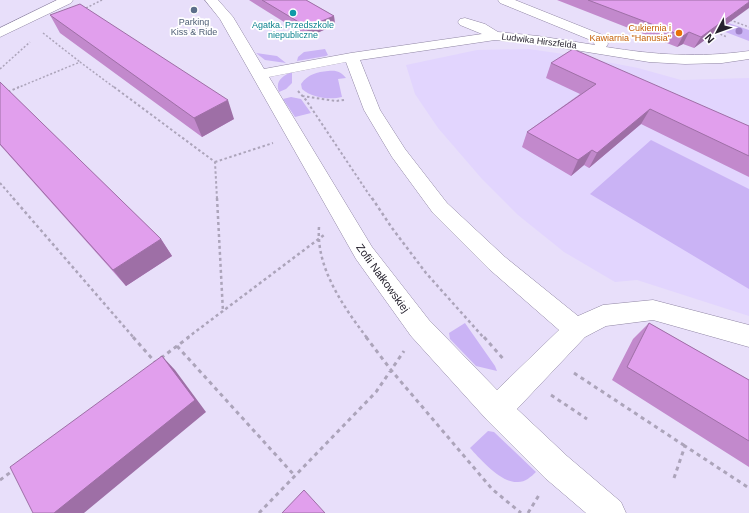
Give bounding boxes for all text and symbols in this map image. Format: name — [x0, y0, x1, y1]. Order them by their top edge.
marker: Parking Kiss & Ride — [189, 5, 199, 15]
marker: Agatka. Przedszkole niepubliczne — [288, 8, 298, 18]
north arrow — [697, 12, 737, 52]
place label: Parking Kiss & Ride — [171, 17, 217, 37]
place label: Agatka. Przedszkole niepubliczne — [252, 20, 334, 40]
place label: Cukiernia i Kawiarnia "Hanusia" — [590, 23, 671, 43]
marker: Cukiernia i Kawiarnia "Hanusia" — [674, 28, 684, 38]
street label: Ludwika Hirszfelda — [501, 31, 577, 51]
text: N — [702, 32, 717, 45]
street label: Zofii Nałkowskiej — [354, 241, 412, 315]

